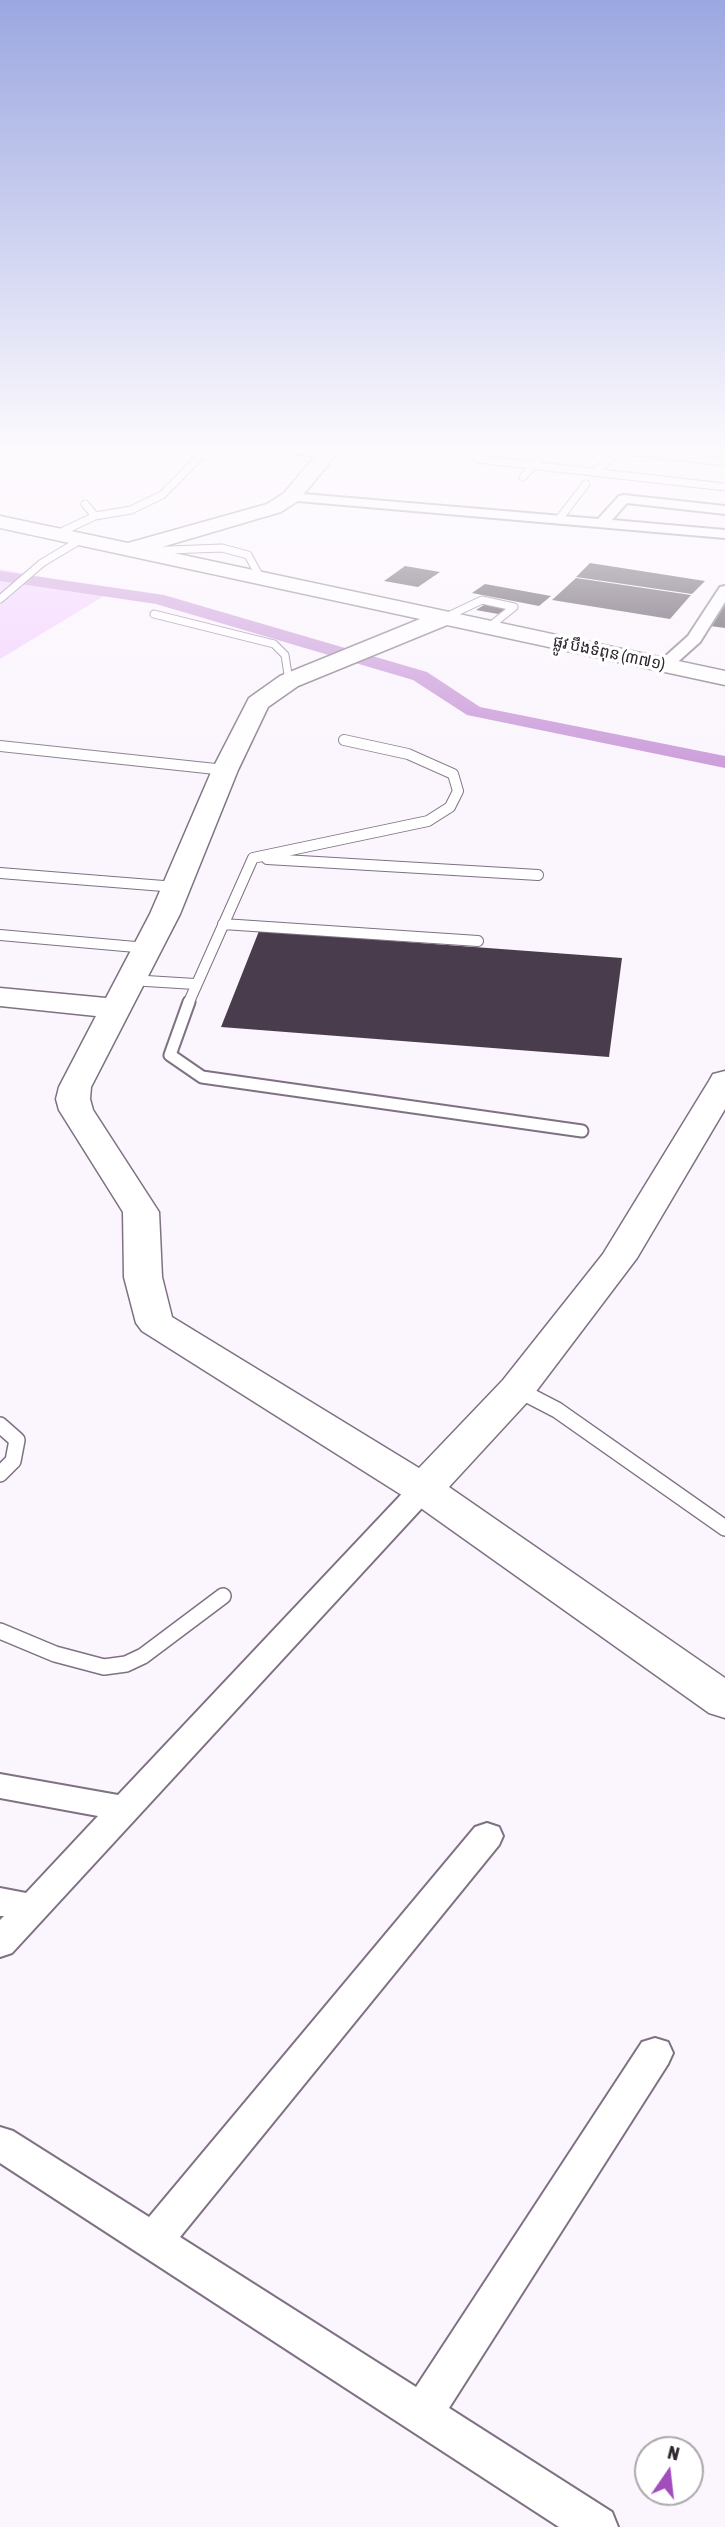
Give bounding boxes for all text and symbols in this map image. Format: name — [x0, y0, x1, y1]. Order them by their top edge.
street label: ផ្លូវ បឹងទំពុន (៣៧១) — [551, 632, 667, 674]
north arrow — [634, 2436, 704, 2506]
text: N — [665, 2441, 682, 2465]

